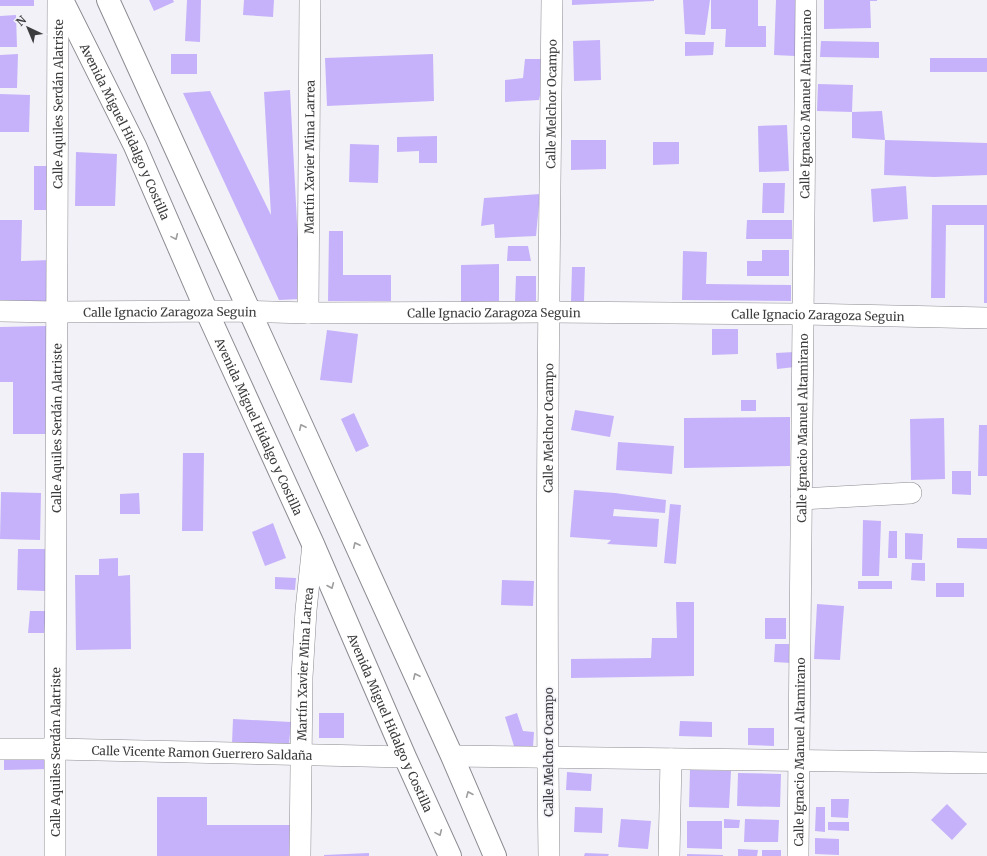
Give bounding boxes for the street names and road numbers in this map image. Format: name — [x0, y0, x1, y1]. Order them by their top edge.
street label: Calle Ignacio Manuel Altamirano — [797, 9, 813, 199]
street label: Calle Aquiles Serdán Alatriste — [50, 19, 65, 189]
street label: Calle Melchor Ocampo — [543, 39, 559, 169]
street label: Avenida Miguel Hidalgo y Costilla — [77, 40, 174, 222]
street label: Martín Xavier Mina Larrea — [301, 79, 317, 234]
street label: Calle Ignacio Zaragoza Seguin — [83, 304, 257, 319]
street label: Calle Ignacio Zaragoza Seguin — [407, 304, 581, 320]
street label: Calle Ignacio Zaragoza Seguin — [731, 306, 905, 324]
street label: Calle Ignacio Manuel Altamirano — [794, 333, 810, 523]
street label: Avenida Miguel Hidalgo y Costilla — [212, 335, 307, 518]
street label: Calle Aquiles Serdán Alatriste — [48, 343, 64, 513]
street label: Calle Melchor Ocampo — [540, 363, 556, 493]
street label: Martín Xavier Mina Larrea — [294, 586, 316, 741]
street label: Avenida Miguel Hidalgo y Costilla — [345, 630, 437, 815]
street label: Calle Ignacio Manuel Altamirano — [791, 657, 807, 847]
street label: Calle Aquiles Serdán Alatriste — [48, 667, 63, 837]
street label: Calle Melchor Ocampo — [541, 687, 556, 817]
street label: Calle Vicente Ramon Guerrero Saldaña — [91, 742, 313, 762]

